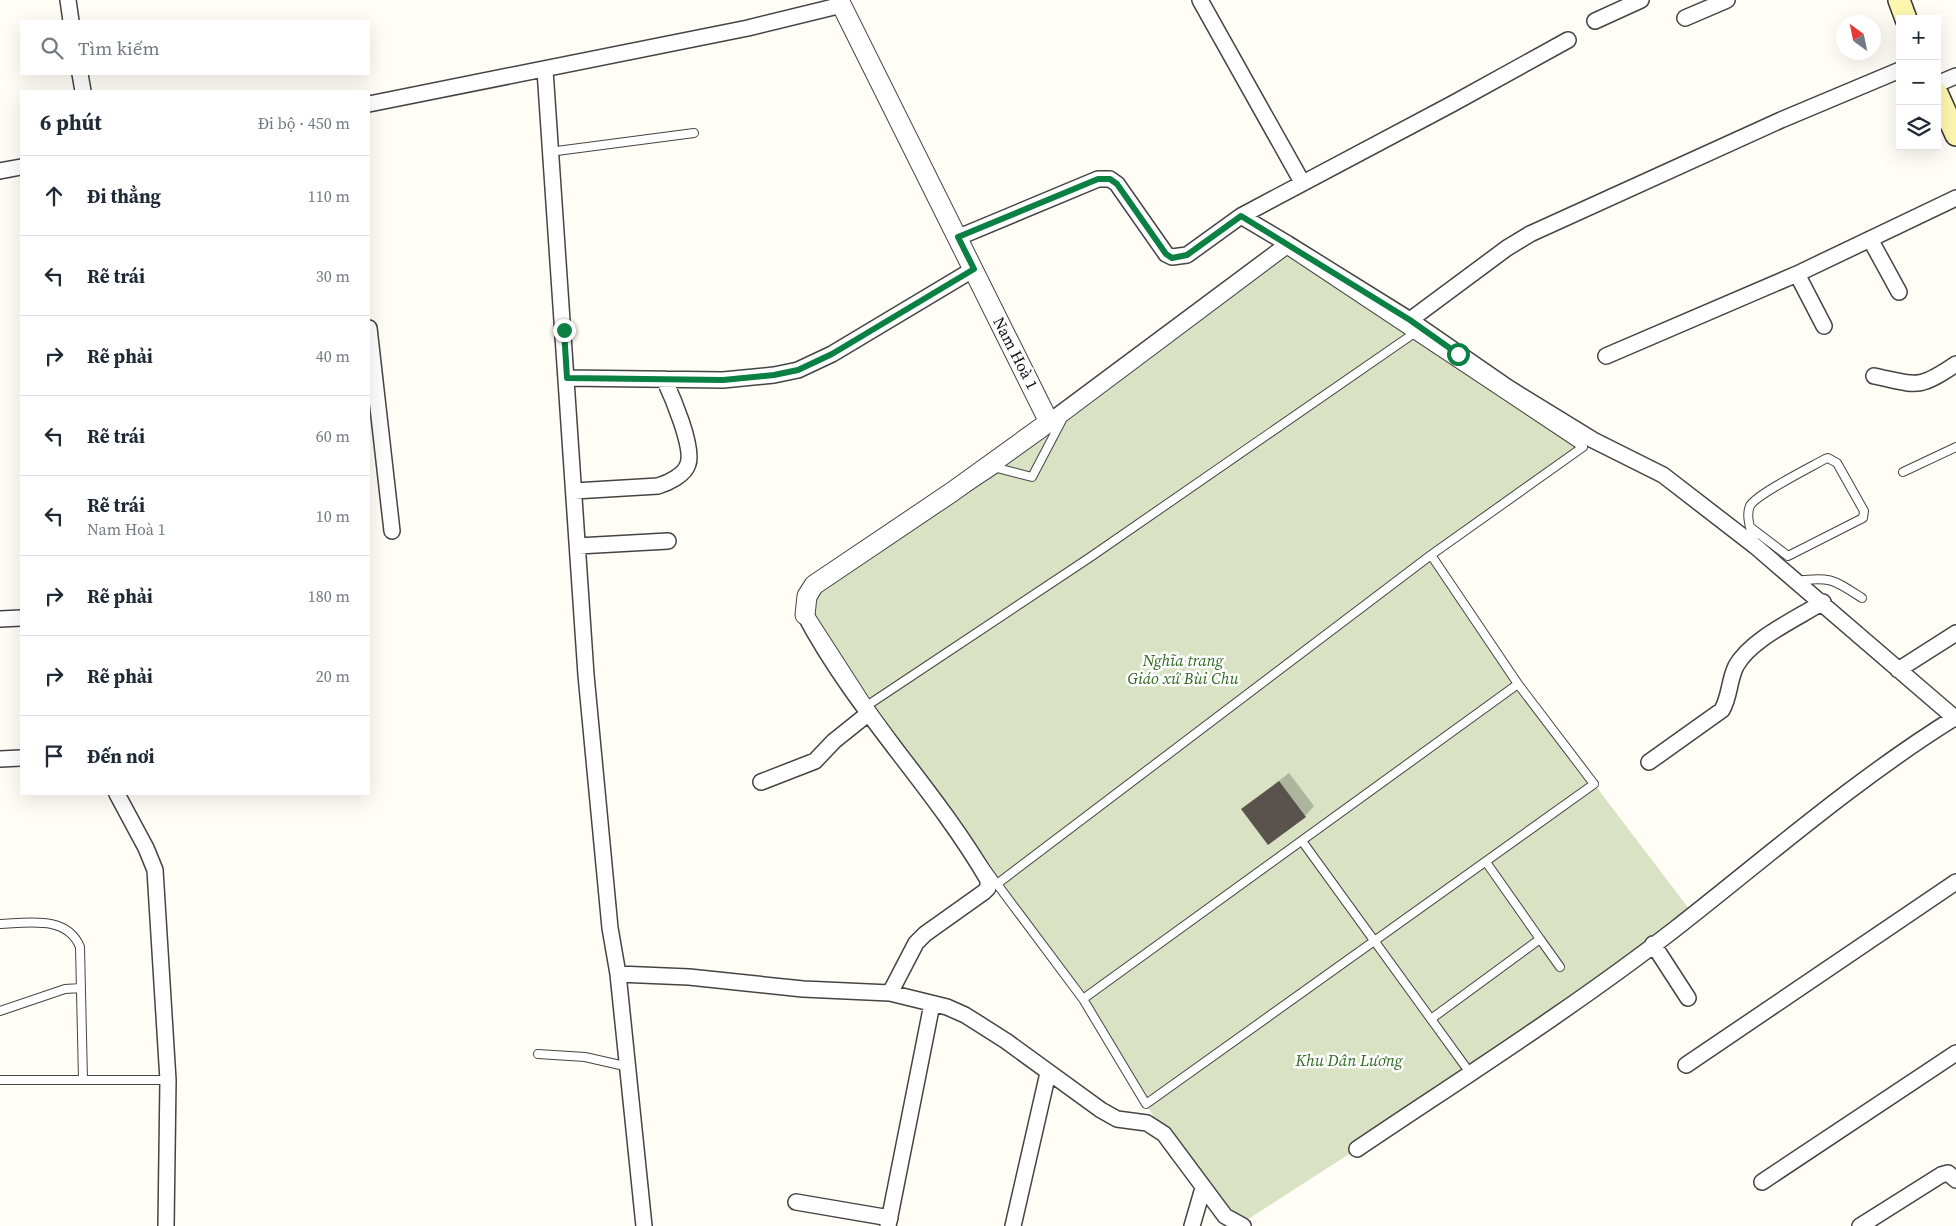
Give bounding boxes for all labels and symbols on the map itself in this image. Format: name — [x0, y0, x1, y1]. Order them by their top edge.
north arrow — [1836, 15, 1881, 60]
street label: Nam Hoà 1 — [988, 313, 1044, 393]
route end — [553, 319, 576, 342]
route start — [1447, 343, 1470, 366]
park label: Nghĩa trang Giáo xứ Bùi Chu — [1127, 649, 1239, 689]
park label: Khu Dân Lương — [1294, 1049, 1404, 1071]

